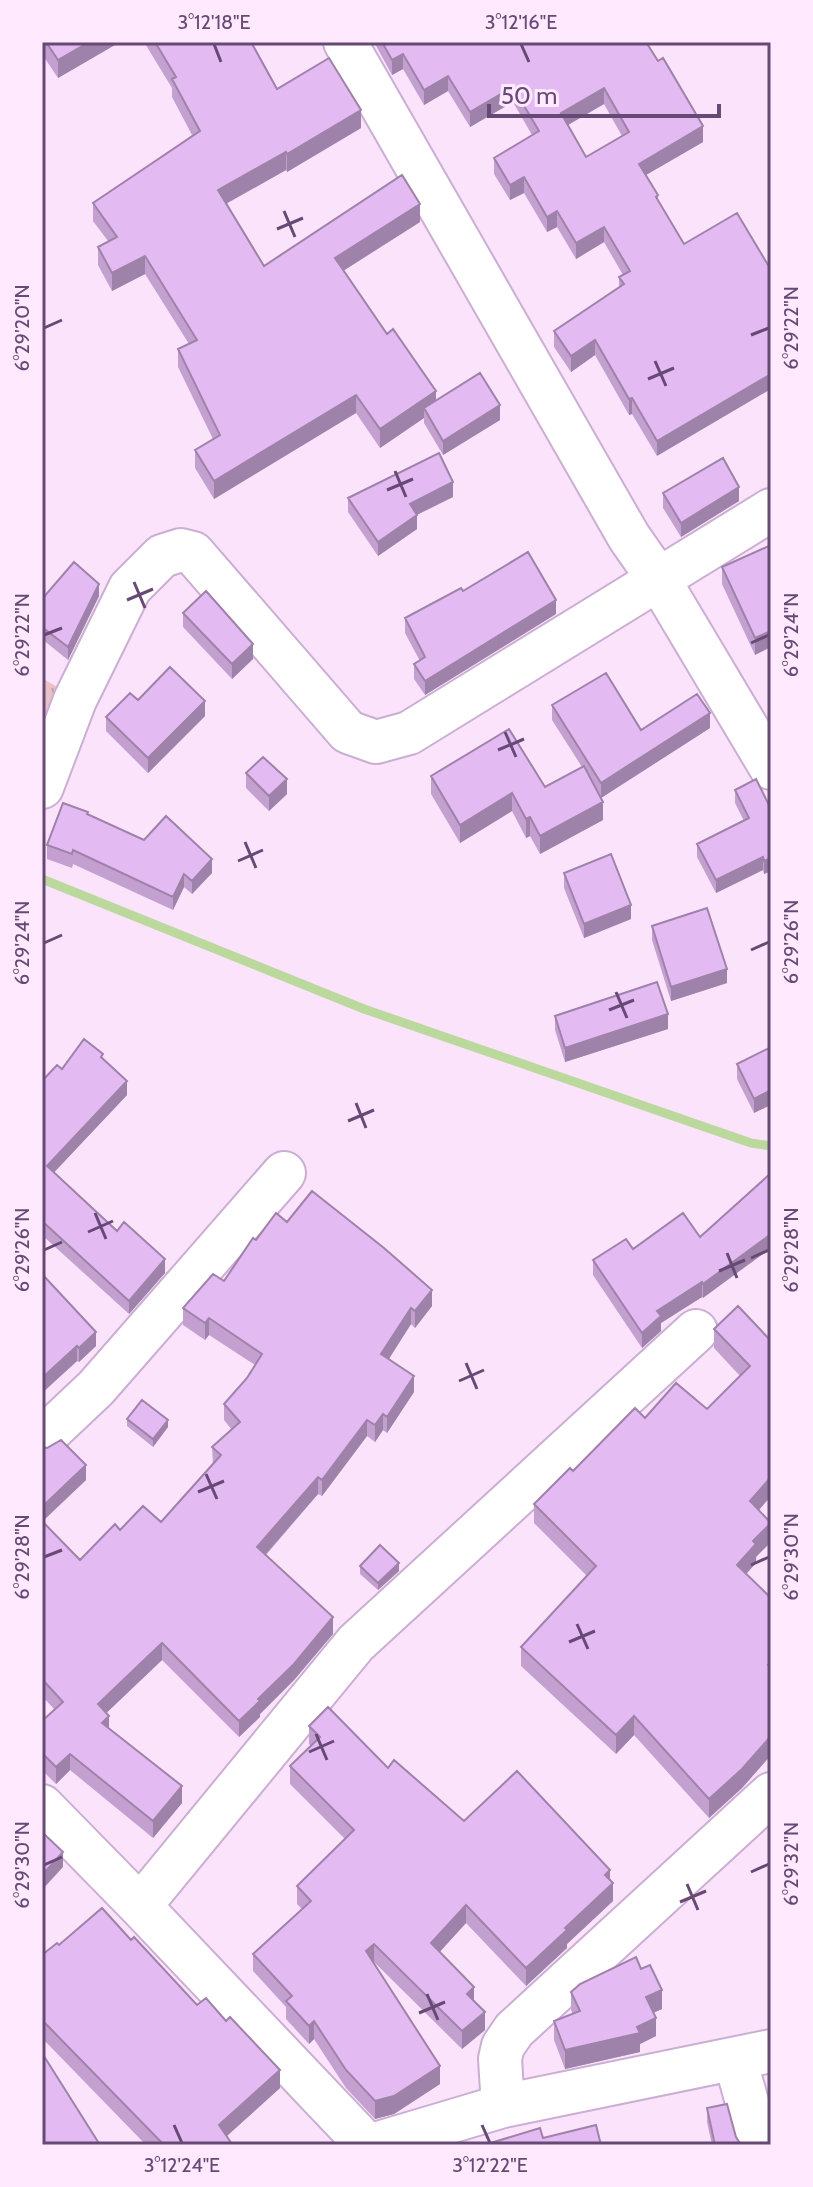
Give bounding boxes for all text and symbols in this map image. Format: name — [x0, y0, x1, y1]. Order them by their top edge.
text: 3°12'18"E — [177, 10, 251, 34]
text: 3°12'16"E — [485, 10, 557, 34]
scale bar — [489, 68, 719, 118]
text: 50 m — [501, 81, 557, 110]
text: 6°29'20"N — [10, 284, 34, 372]
text: 6°29'22"N — [779, 286, 803, 370]
text: 6°29'22"N — [10, 593, 34, 677]
text: 6°29'24"N — [779, 593, 803, 677]
text: 6°29'26"N — [779, 900, 803, 984]
text: 6°29'24"N — [10, 901, 34, 985]
text: 6°29'28"N — [779, 1207, 803, 1293]
text: 6°29'26"N — [10, 1208, 34, 1292]
text: 6°29'30"N — [779, 1513, 803, 1601]
text: 6°29'28"N — [10, 1514, 34, 1600]
text: 6°29'30"N — [10, 1821, 34, 1909]
text: 6°29'32"N — [779, 1822, 803, 1906]
text: 3°12'24"E — [144, 2153, 220, 2177]
text: 3°12'22"E — [452, 2153, 528, 2177]

